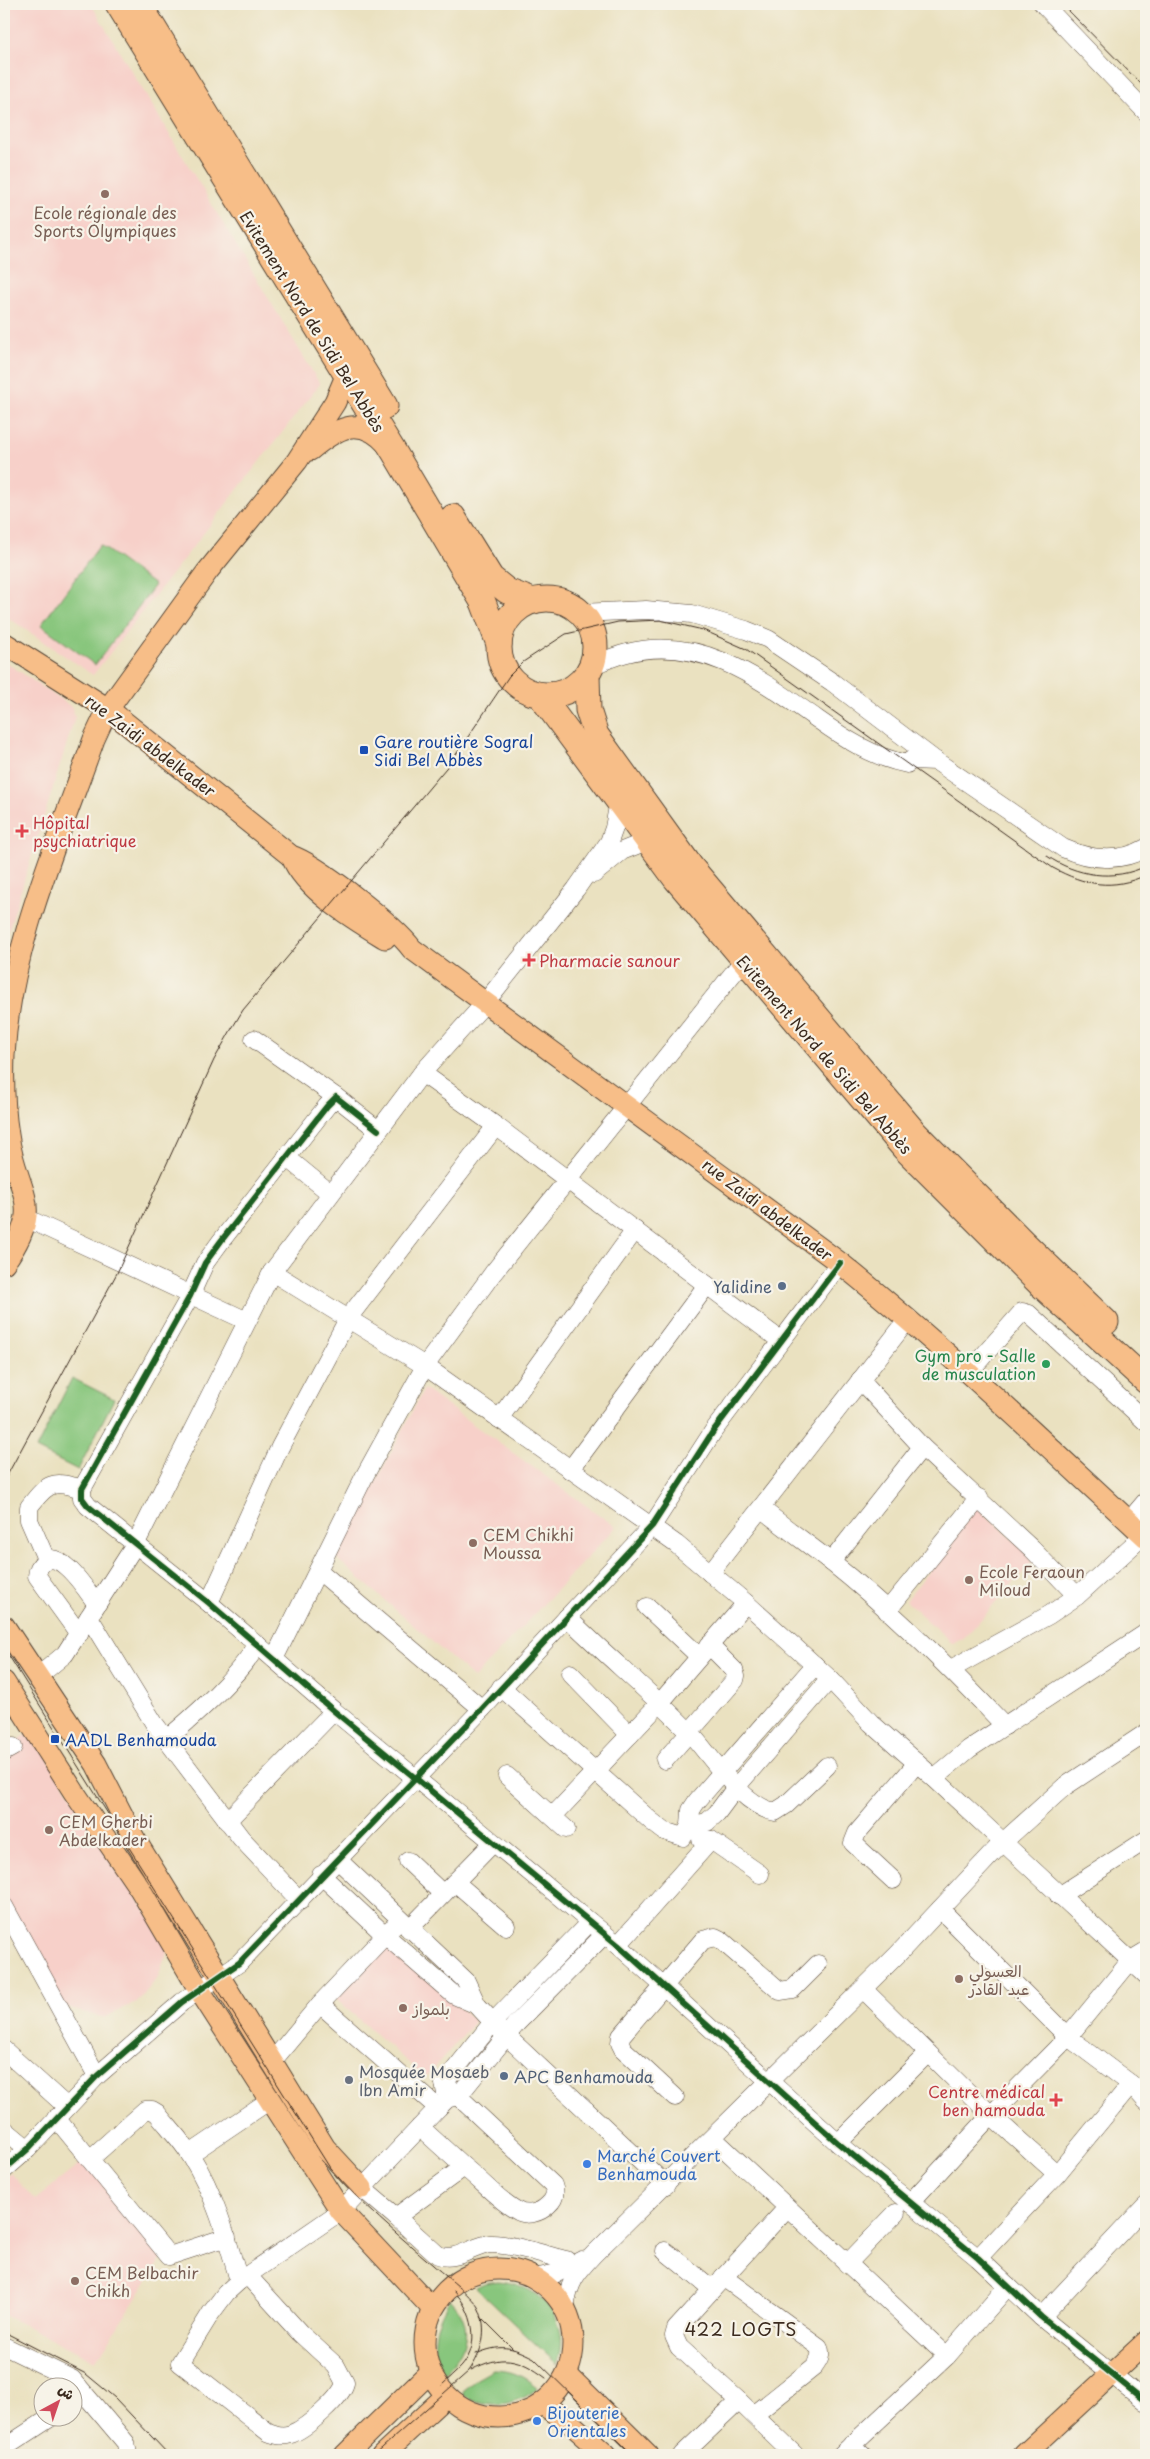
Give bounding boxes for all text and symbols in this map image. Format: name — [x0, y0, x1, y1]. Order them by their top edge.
marker: Ecole régionale des Sports Olympiques — [99, 188, 111, 200]
place label: Ecole régionale des Sports Olympiques — [33, 200, 177, 242]
street label: Evitement Nord de Sidi Bel Abbès — [235, 206, 391, 436]
street label: rue Zaidi abdelkader — [81, 688, 222, 802]
place label: Gare routière Sogral Sidi Bel Abbès — [374, 729, 533, 771]
marker: Gare routière Sogral Sidi Bel Abbès — [358, 744, 370, 756]
place label: Hôpital psychiatrique — [33, 810, 137, 852]
marker: Hôpital psychiatrique — [15, 824, 29, 838]
place label: Pharmacie sanour — [539, 948, 681, 972]
street label: Evitement Nord de Sidi Bel Abbès — [732, 949, 918, 1159]
marker: Pharmacie sanour — [523, 954, 535, 966]
street label: rue Zaidi abdelkader — [698, 1152, 839, 1266]
place label: Yalidine — [713, 1274, 772, 1298]
marker: Yalidine — [776, 1280, 788, 1292]
place label: Gym pro - Salle de musculation — [915, 1343, 1036, 1385]
marker: Gym pro - Salle de musculation — [1040, 1358, 1052, 1370]
place label: CEM Chikhi Moussa — [483, 1522, 574, 1564]
marker: CEM Chikhi Moussa — [467, 1537, 479, 1549]
place label: Ecole Feraoun Miloud — [979, 1559, 1085, 1601]
marker: Ecole Feraoun Miloud — [963, 1574, 975, 1586]
place label: AADL Benhamouda — [65, 1727, 217, 1751]
marker: AADL Benhamouda — [49, 1733, 61, 1745]
place label: CEM Gherbi Abdelkader — [59, 1809, 153, 1851]
marker: CEM Gherbi Abdelkader — [43, 1824, 55, 1836]
place label: العسولي عبد القادر — [967, 1958, 1029, 2000]
marker: العسولي عبد القادر — [953, 1973, 965, 1985]
place label: بلمواز — [411, 1996, 450, 2020]
marker: بلمواز — [397, 2002, 409, 2014]
place label: Mosquée Mosaeb Ibn Amir — [359, 2059, 489, 2101]
place label: APC Benhamouda — [514, 2064, 654, 2088]
marker: APC Benhamouda — [498, 2070, 510, 2082]
marker: Mosquée Mosaeb Ibn Amir — [343, 2074, 355, 2086]
place label: Centre médical ben hamouda — [928, 2079, 1045, 2121]
marker: Centre médical ben hamouda — [1049, 2093, 1063, 2107]
place label: Marché Couvert Benhamouda — [597, 2143, 721, 2185]
marker: Marché Couvert Benhamouda — [581, 2158, 593, 2170]
place label: CEM Belbachir Chikh — [85, 2260, 199, 2302]
marker: CEM Belbachir Chikh — [69, 2275, 81, 2287]
district label: 422 LOGTS — [684, 2315, 798, 2342]
north arrow — [32, 2376, 82, 2426]
text: ش — [54, 2379, 79, 2405]
place label: Bijouterie Orientales — [547, 2400, 626, 2442]
marker: Bijouterie Orientales — [531, 2415, 543, 2427]

